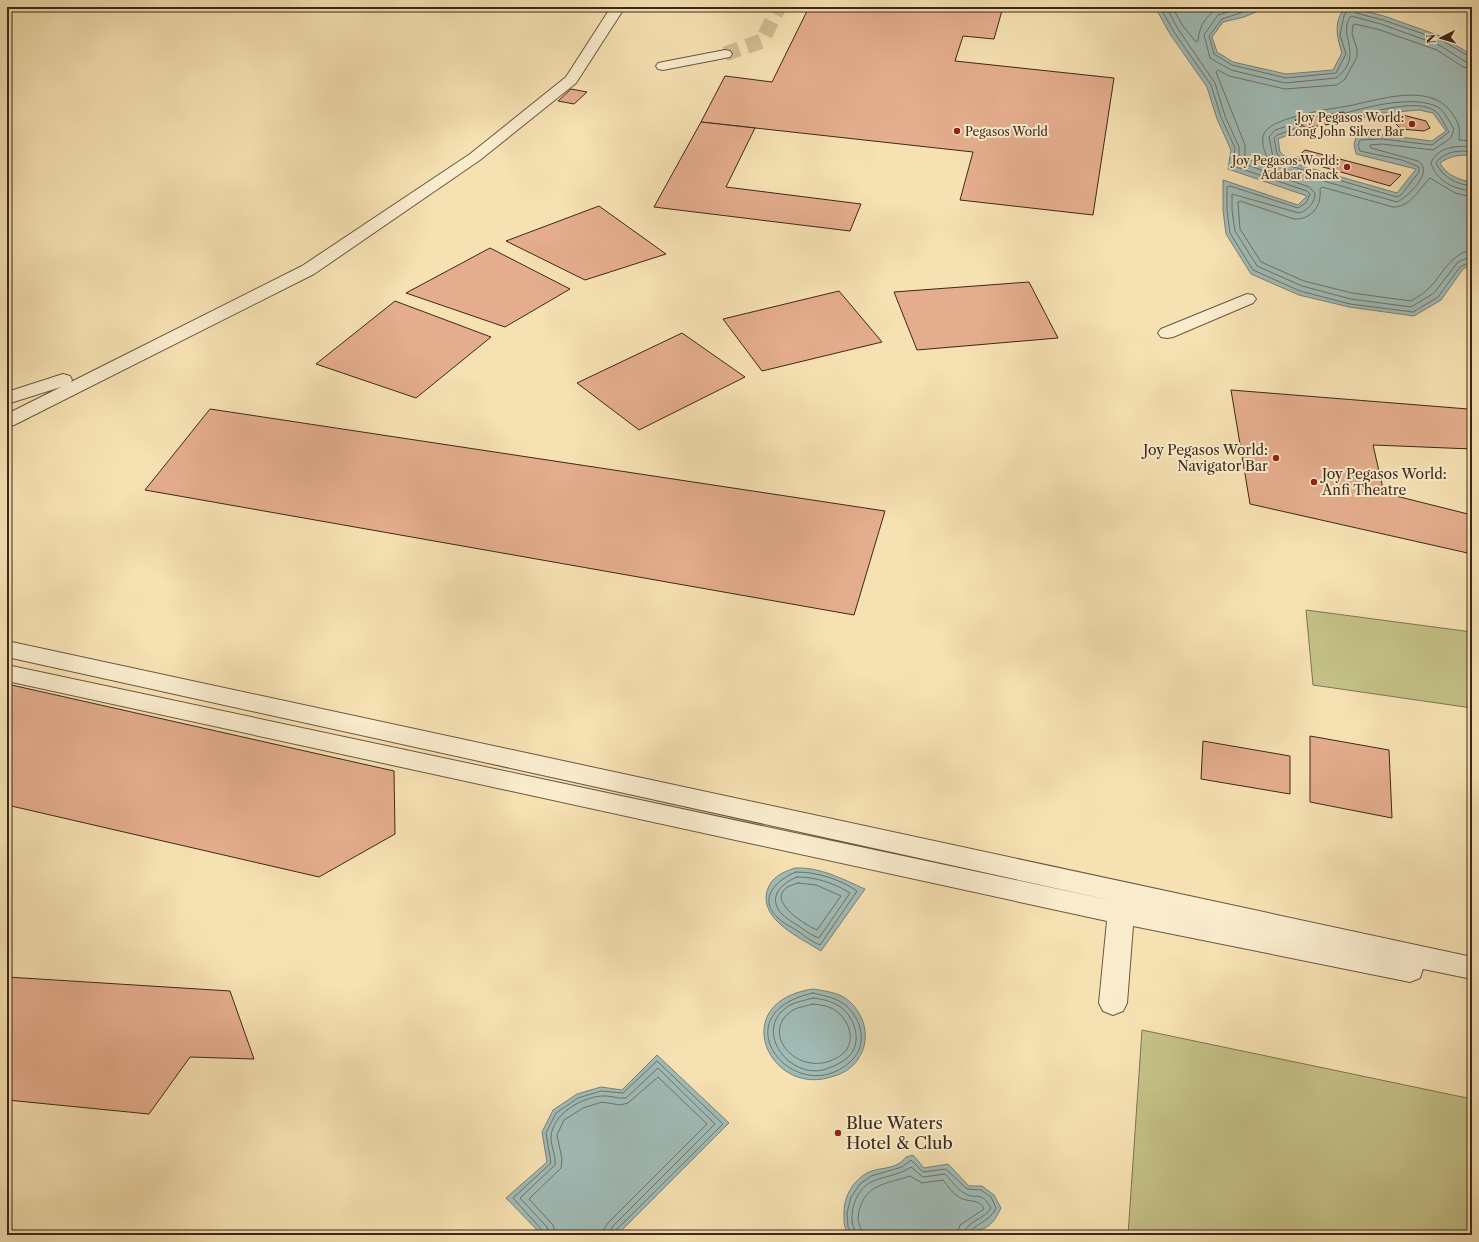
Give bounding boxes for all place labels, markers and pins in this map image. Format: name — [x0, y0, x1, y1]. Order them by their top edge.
place label: Joy Pegasos World: Long John Silver Bar — [1287, 110, 1404, 139]
marker: Joy Pegasos World: Long John Silver Bar — [1407, 119, 1417, 129]
place label: Pegasos World — [965, 124, 1049, 139]
marker: Pegasos World — [952, 126, 962, 136]
place label: Joy Pegasos World: Adabar Snack — [1230, 153, 1340, 182]
marker: Joy Pegasos World: Adabar Snack — [1342, 162, 1352, 172]
place label: Joy Pegasos World: Navigator Bar — [1141, 441, 1268, 475]
marker: Joy Pegasos World: Navigator Bar — [1271, 453, 1281, 463]
place label: Joy Pegasos World: Anfi Theatre — [1320, 465, 1447, 499]
marker: Joy Pegasos World: Anfi Theatre — [1309, 477, 1319, 487]
place label: Blue Waters Hotel & Club — [846, 1113, 953, 1153]
marker: Blue Waters Hotel & Club — [833, 1128, 843, 1138]

